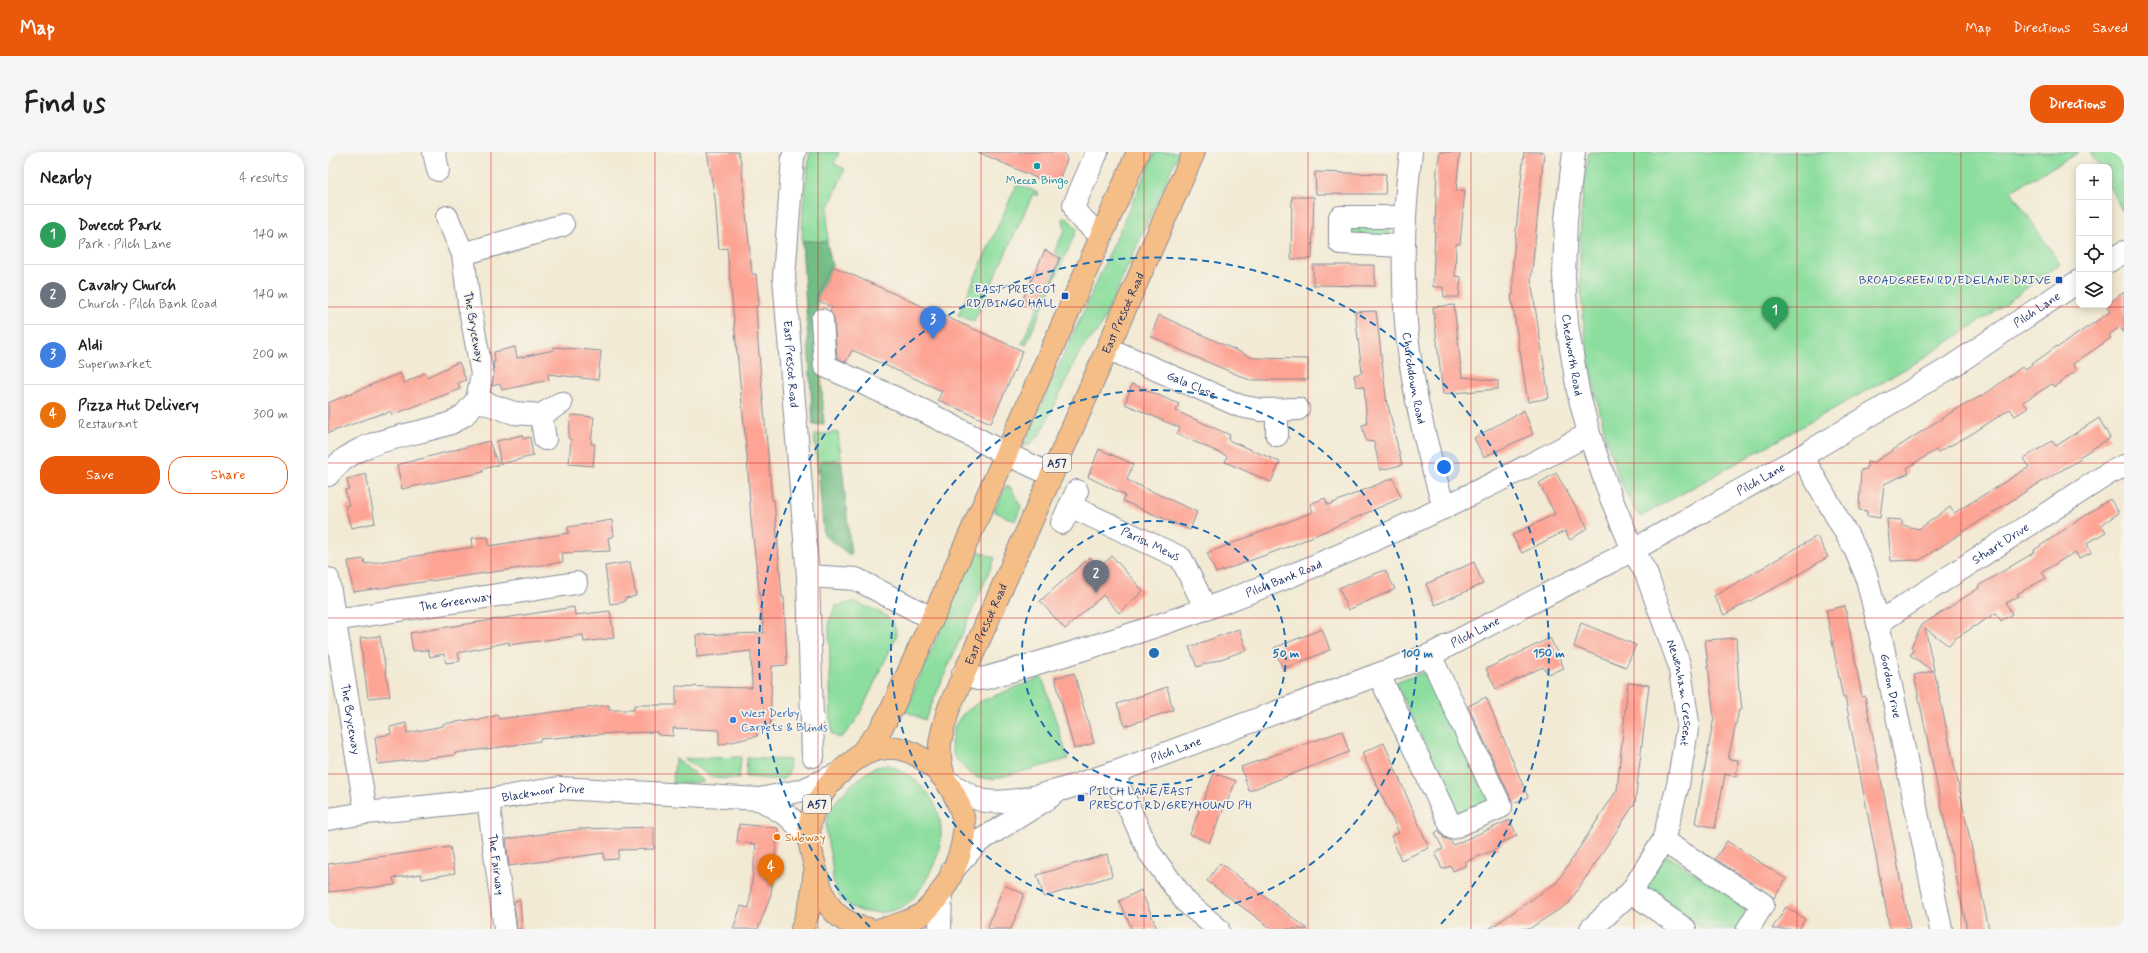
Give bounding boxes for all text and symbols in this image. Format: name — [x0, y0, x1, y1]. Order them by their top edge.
text: Map — [20, 16, 55, 41]
text: Map — [1965, 19, 1991, 37]
text: Directions — [2013, 19, 2071, 37]
text: Saved — [2093, 19, 2128, 37]
button: Directions — [2030, 85, 2124, 123]
text: Find us — [24, 86, 105, 123]
marker: Mecca Bingo — [1032, 161, 1042, 171]
map controls — [2076, 164, 2112, 308]
button: + — [2076, 164, 2112, 200]
text: Nearby — [40, 167, 92, 189]
text: 4 results — [239, 170, 288, 187]
place label: Mecca Bingo — [1006, 173, 1069, 189]
button: − — [2076, 200, 2112, 236]
text: Dovecot Park — [78, 216, 161, 236]
text: 1 — [50, 226, 56, 243]
text: 140 m — [253, 226, 288, 243]
text: Park · Pilch Lane — [78, 236, 171, 253]
button: locate — [2076, 236, 2112, 272]
street label: East Prescot Road — [1099, 270, 1149, 357]
button: layers — [2076, 272, 2112, 308]
place label: BROADGREEN RD/EDELANE DRIVE — [1859, 273, 2051, 289]
marker: BROADGREEN RD/EDELANE DRIVE — [2054, 275, 2064, 285]
text: Cavalry Church — [78, 276, 176, 296]
place label: EAST PRESCOT RD/BINGO HALL — [966, 282, 1057, 312]
text: 2 — [50, 286, 56, 303]
text: 140 m — [253, 286, 288, 303]
street label: Pilch Lane — [2011, 289, 2064, 332]
street label: The Bryceway — [459, 291, 487, 364]
marker: EAST PRESCOT RD/BINGO HALL — [1060, 291, 1070, 301]
text: Church · Pilch Bank Road — [78, 296, 217, 313]
pin: 1 — [1762, 297, 1788, 330]
pin: 3 — [920, 306, 946, 339]
street label: Chedworth Road — [1557, 314, 1586, 398]
street label: East Prescot Road — [779, 320, 801, 408]
street label: Churchdown Road — [1398, 331, 1429, 426]
text: Aldi — [78, 336, 103, 356]
text: 3 — [50, 346, 56, 363]
text: 200 m — [253, 346, 288, 363]
text: Supermarket — [78, 356, 152, 373]
street label: Gala Close — [1164, 368, 1218, 404]
text: Pizza Hut Delivery — [78, 396, 199, 416]
text: 4 — [49, 406, 57, 423]
text: 300 m — [253, 406, 288, 423]
text: Restaurant — [78, 416, 138, 433]
road number: A57 — [1043, 454, 1071, 472]
button: Save — [40, 456, 160, 494]
button: Share — [168, 456, 288, 494]
your location — [1434, 457, 1454, 477]
street label: Pilch Lane — [1734, 460, 1788, 500]
street label: Stuart Drive — [1969, 520, 2033, 569]
street label: Parish Mews — [1118, 524, 1182, 565]
street label: Pilch Bank Road — [1243, 557, 1325, 602]
pin: 2 — [1083, 560, 1109, 593]
street label: East Prescot Road — [962, 581, 1012, 668]
street label: The Greenway — [418, 589, 494, 616]
street label: Pilch Lane — [1448, 613, 1503, 652]
street label: Newenham Crescent — [1662, 638, 1695, 748]
centre of rings — [1147, 646, 1161, 660]
text: 50 m — [1273, 646, 1300, 662]
text: 100 m — [1401, 646, 1434, 662]
text: 150 m — [1533, 646, 1565, 662]
street label: Gordon Drive — [1876, 652, 1904, 720]
street label: The Bryceway — [336, 683, 363, 756]
place label: West Derby Carpets & Blinds — [741, 706, 828, 736]
marker: West Derby Carpets & Blinds — [728, 715, 738, 725]
street label: Pilch Lane — [1148, 734, 1204, 767]
street label: Blackmoor Drive — [501, 781, 585, 807]
place label: PILCH LANE/EAST PRESCOT RD/GREYHOUND PH — [1089, 784, 1252, 814]
marker: PILCH LANE/EAST PRESCOT RD/GREYHOUND PH — [1076, 793, 1086, 803]
road number: A57 — [803, 795, 831, 813]
place label: Subway — [785, 830, 826, 846]
marker: Subway — [772, 832, 782, 842]
street label: The Fairway — [484, 833, 507, 896]
pin: 4 — [758, 854, 784, 887]

